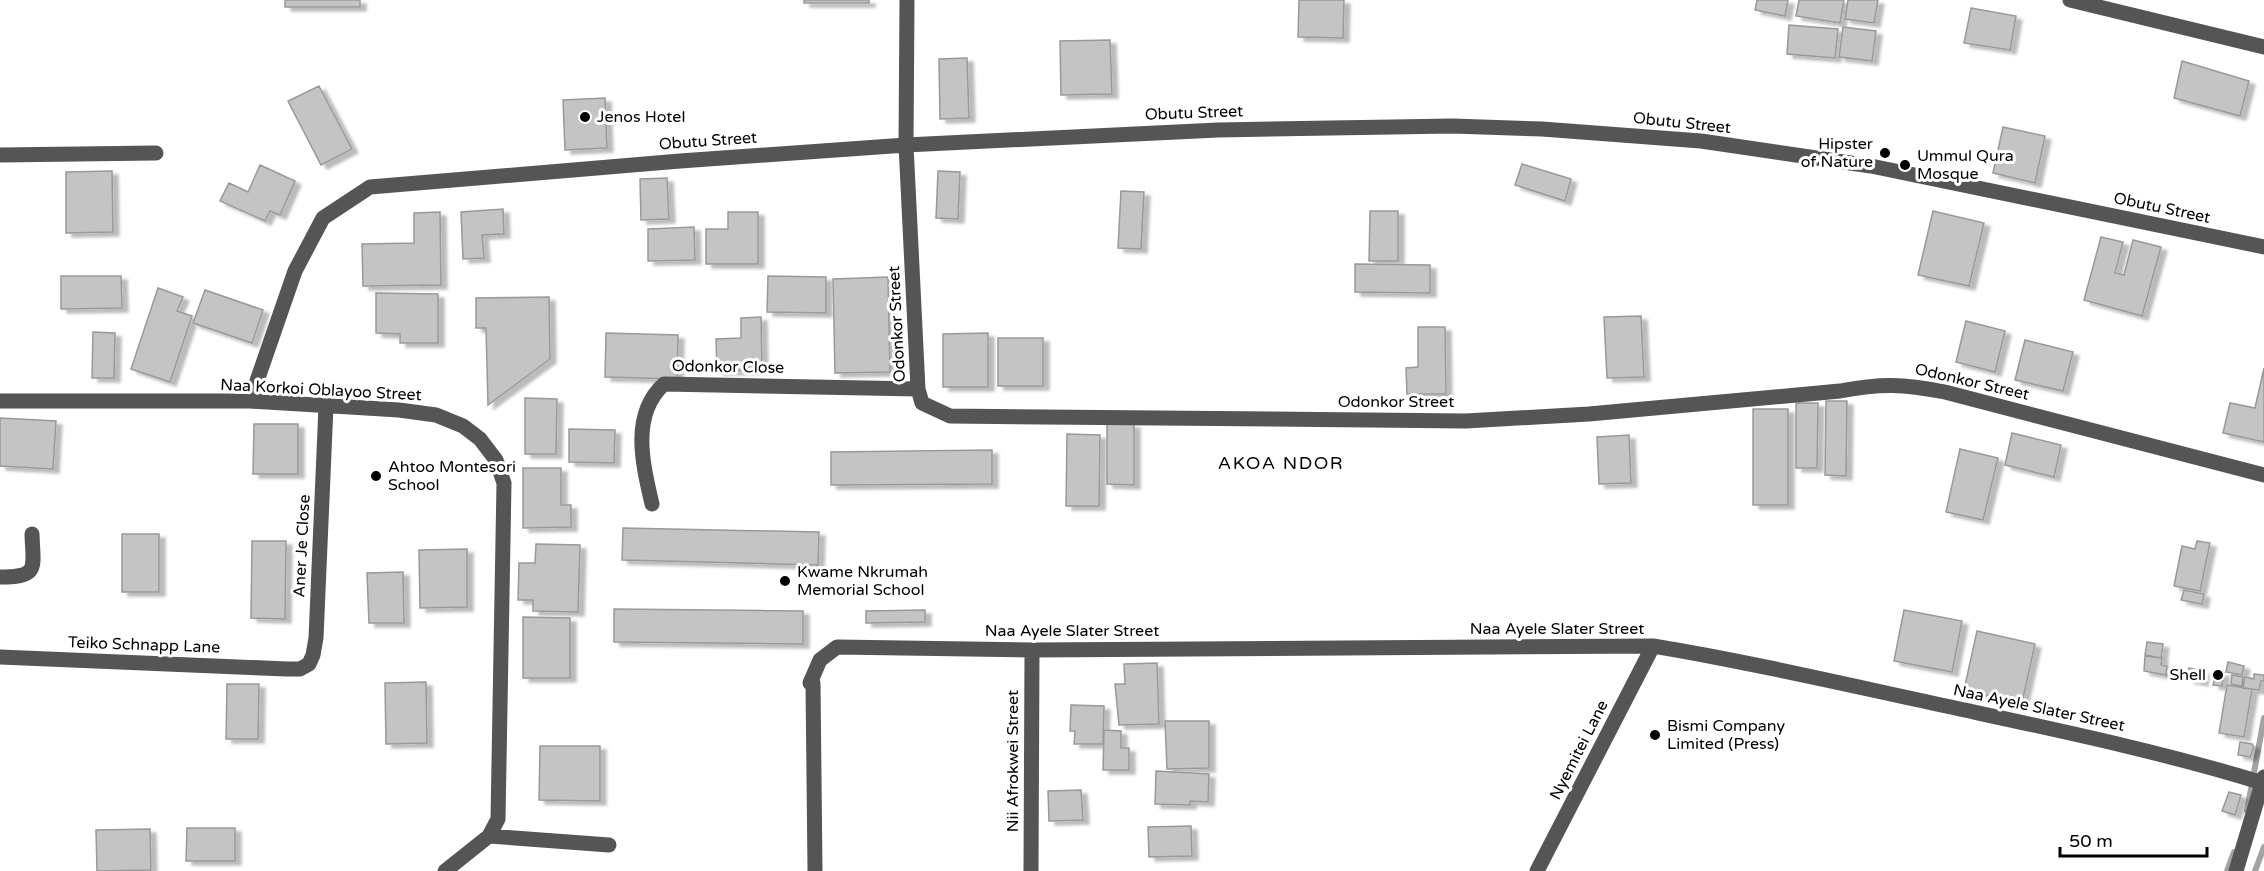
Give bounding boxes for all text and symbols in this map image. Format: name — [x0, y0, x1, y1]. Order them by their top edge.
street label: Obutu Street — [1144, 101, 1244, 125]
place label: Jenos Hotel — [597, 107, 685, 127]
street label: Obutu Street — [1632, 108, 1732, 138]
marker: Jenos Hotel — [578, 110, 592, 124]
street label: Obutu Street — [658, 128, 758, 154]
place label: Hipster of Nature — [1801, 134, 1874, 172]
marker: Hipster of Nature — [1878, 146, 1892, 160]
place label: Ummul Qura Mosque — [1917, 146, 2014, 184]
marker: Ummul Qura Mosque — [1898, 158, 1912, 172]
street label: Obutu Street — [2112, 188, 2212, 228]
street label: Odonkor Street — [884, 265, 910, 383]
street label: Odonkor Close — [672, 356, 784, 378]
street label: Odonkor Street — [1913, 359, 2031, 405]
street label: Naa Korkoi Oblayoo Street — [220, 375, 422, 405]
street label: Odonkor Street — [1338, 392, 1454, 412]
district label: AKOA NDOR — [1218, 452, 1344, 474]
place label: Ahtoo Montesori School — [388, 457, 516, 495]
marker: Ahtoo Montesori School — [369, 469, 383, 483]
street label: Aner Je Close — [289, 494, 315, 598]
place label: Kwame Nkrumah Memorial School — [797, 562, 928, 600]
marker: Kwame Nkrumah Memorial School — [778, 574, 792, 588]
street label: Naa Ayele Slater Street — [1470, 619, 1644, 639]
street label: Naa Ayele Slater Street — [985, 621, 1159, 641]
street label: Teiko Schnapp Lane — [67, 632, 221, 658]
place label: Shell — [2170, 665, 2206, 685]
marker: Shell — [2211, 668, 2225, 682]
street label: Naa Ayele Slater Street — [1951, 680, 2127, 736]
street label: Nii Afrokwei Street — [1003, 690, 1023, 832]
street label: Nyemitei Lane — [1545, 697, 1613, 803]
place label: Bismi Company Limited (Press) — [1667, 716, 1785, 754]
marker: Bismi Company Limited (Press) — [1648, 728, 1662, 742]
scale bar — [2060, 820, 2207, 858]
text: 50 m — [2069, 830, 2113, 852]

